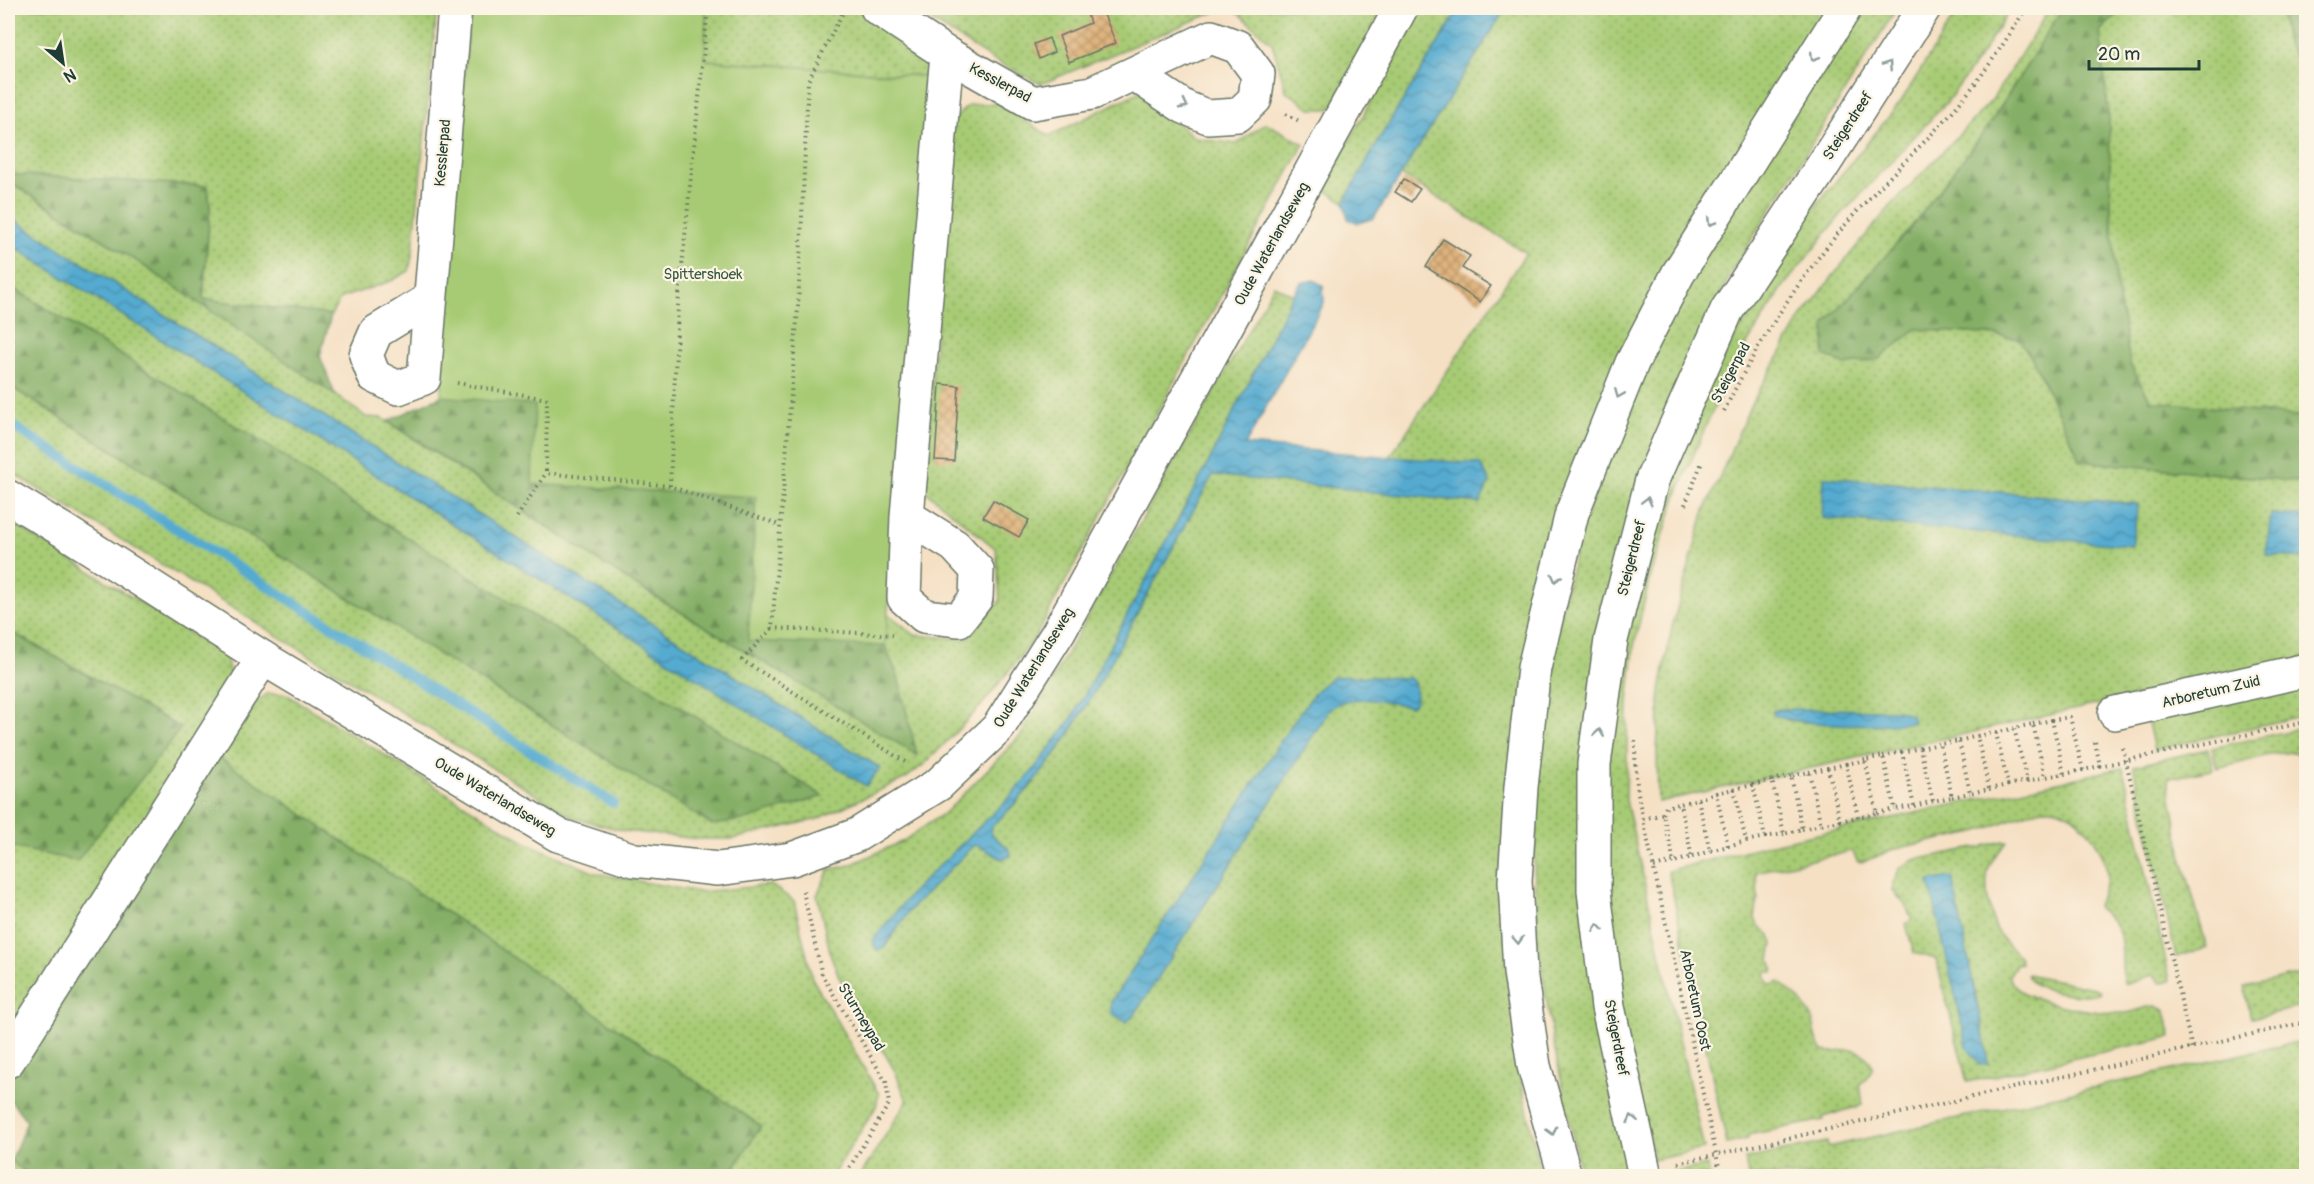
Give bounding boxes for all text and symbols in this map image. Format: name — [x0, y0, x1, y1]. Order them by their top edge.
north arrow — [33, 33, 93, 93]
scale bar — [2089, 33, 2198, 71]
text: 20 m — [2098, 43, 2140, 66]
one-way arrow — [1810, 50, 1821, 61]
street label: Kesslerpad — [966, 59, 1034, 107]
one-way arrow — [1880, 61, 1892, 71]
text: N — [60, 64, 79, 87]
street label: Steigerdreef — [1819, 88, 1877, 164]
one-way arrow — [1177, 98, 1188, 109]
street label: Kesslerpad — [431, 119, 455, 187]
street label: Oude Waterlandseweg — [1230, 179, 1314, 309]
one-way arrow — [1706, 216, 1718, 226]
park label: Spittershoek — [664, 265, 743, 284]
street label: Steigerpad — [1707, 339, 1755, 407]
one-way arrow — [1614, 388, 1626, 399]
one-way arrow — [1639, 497, 1652, 507]
street label: Steigerdreef — [1613, 518, 1651, 598]
one-way arrow — [1550, 573, 1563, 583]
street label: Oude Waterlandseweg — [989, 604, 1079, 732]
street label: Arboretum Zuid — [2160, 671, 2262, 713]
one-way arrow — [1592, 728, 1604, 738]
street label: Oude Waterlandseweg — [431, 753, 559, 841]
one-way arrow — [1593, 923, 1605, 932]
one-way arrow — [1511, 935, 1524, 944]
street label: Arboretum Oost — [1675, 948, 1715, 1053]
street label: Sturmeypad — [833, 979, 889, 1055]
street label: Steigerdreef — [1599, 998, 1633, 1078]
one-way arrow — [1627, 1115, 1640, 1125]
one-way arrow — [1545, 1126, 1558, 1136]

